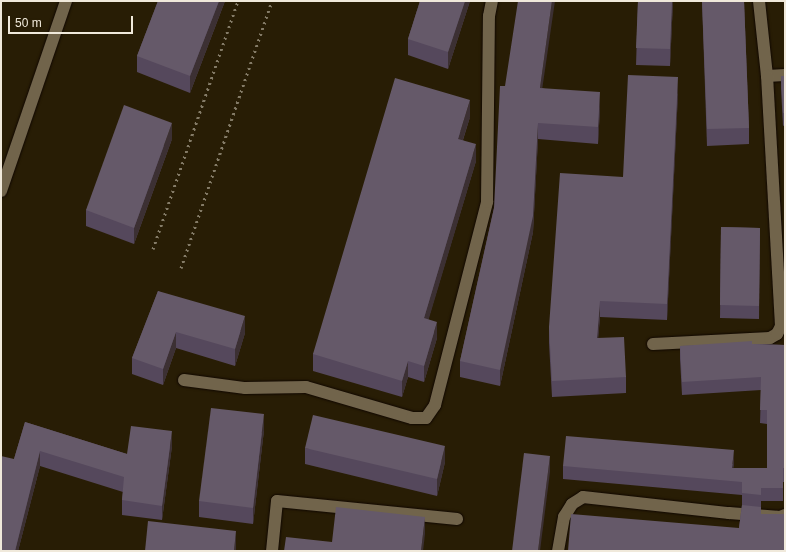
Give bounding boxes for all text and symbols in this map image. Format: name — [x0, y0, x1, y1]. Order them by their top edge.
scale bar — [10, 8, 135, 34]
text: 50 m — [15, 16, 42, 30]

